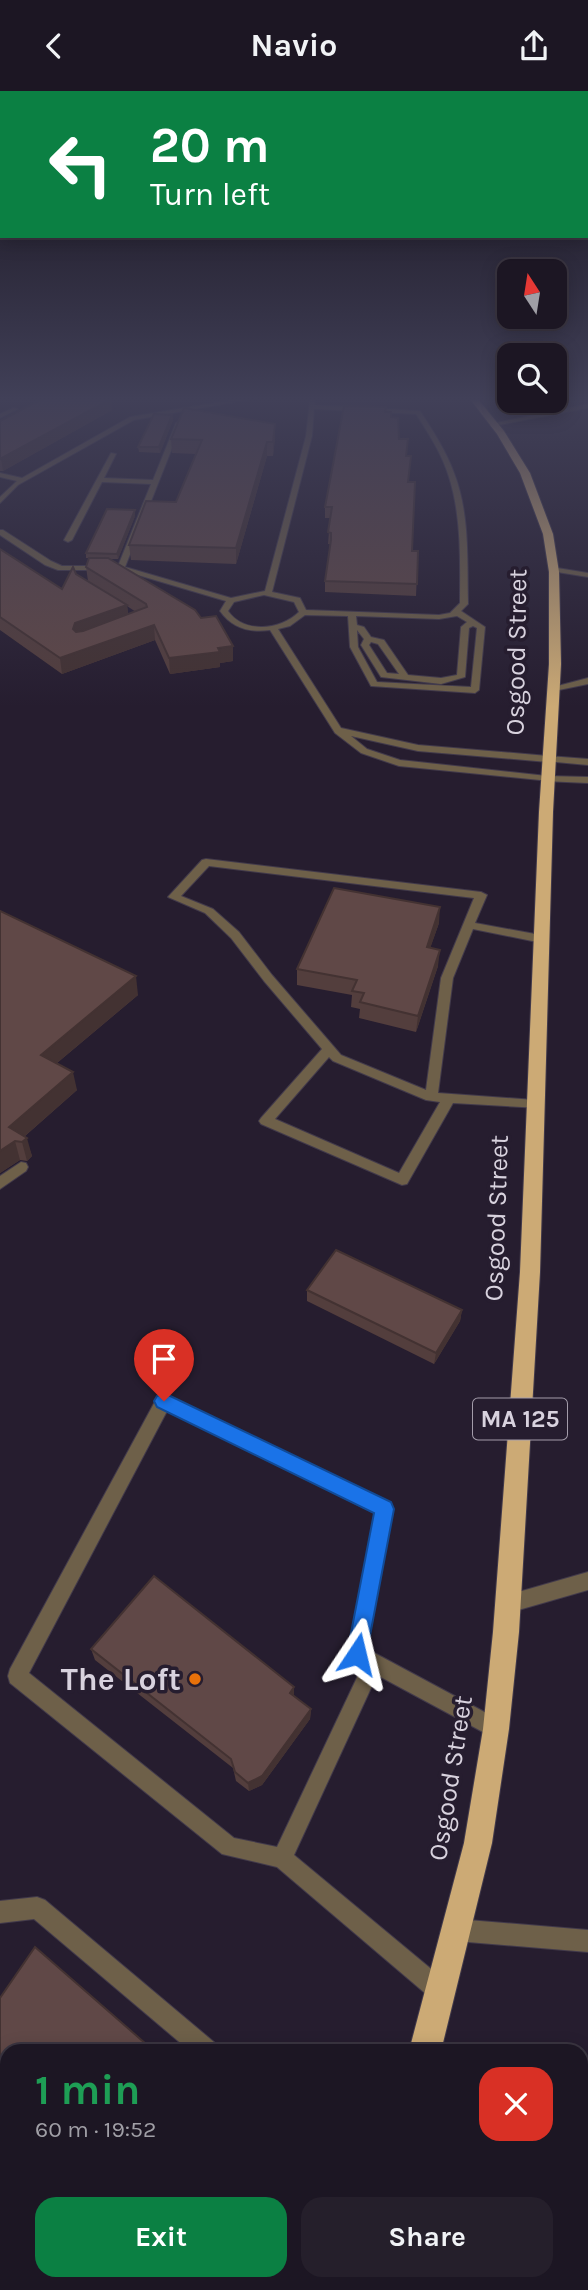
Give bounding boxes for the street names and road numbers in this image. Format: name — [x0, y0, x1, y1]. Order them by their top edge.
street label: Osgood Street — [500, 568, 533, 736]
street label: Osgood Street — [478, 1134, 515, 1302]
road number: MA 125 — [473, 1399, 567, 1439]
street label: Osgood Street — [422, 1693, 479, 1863]

